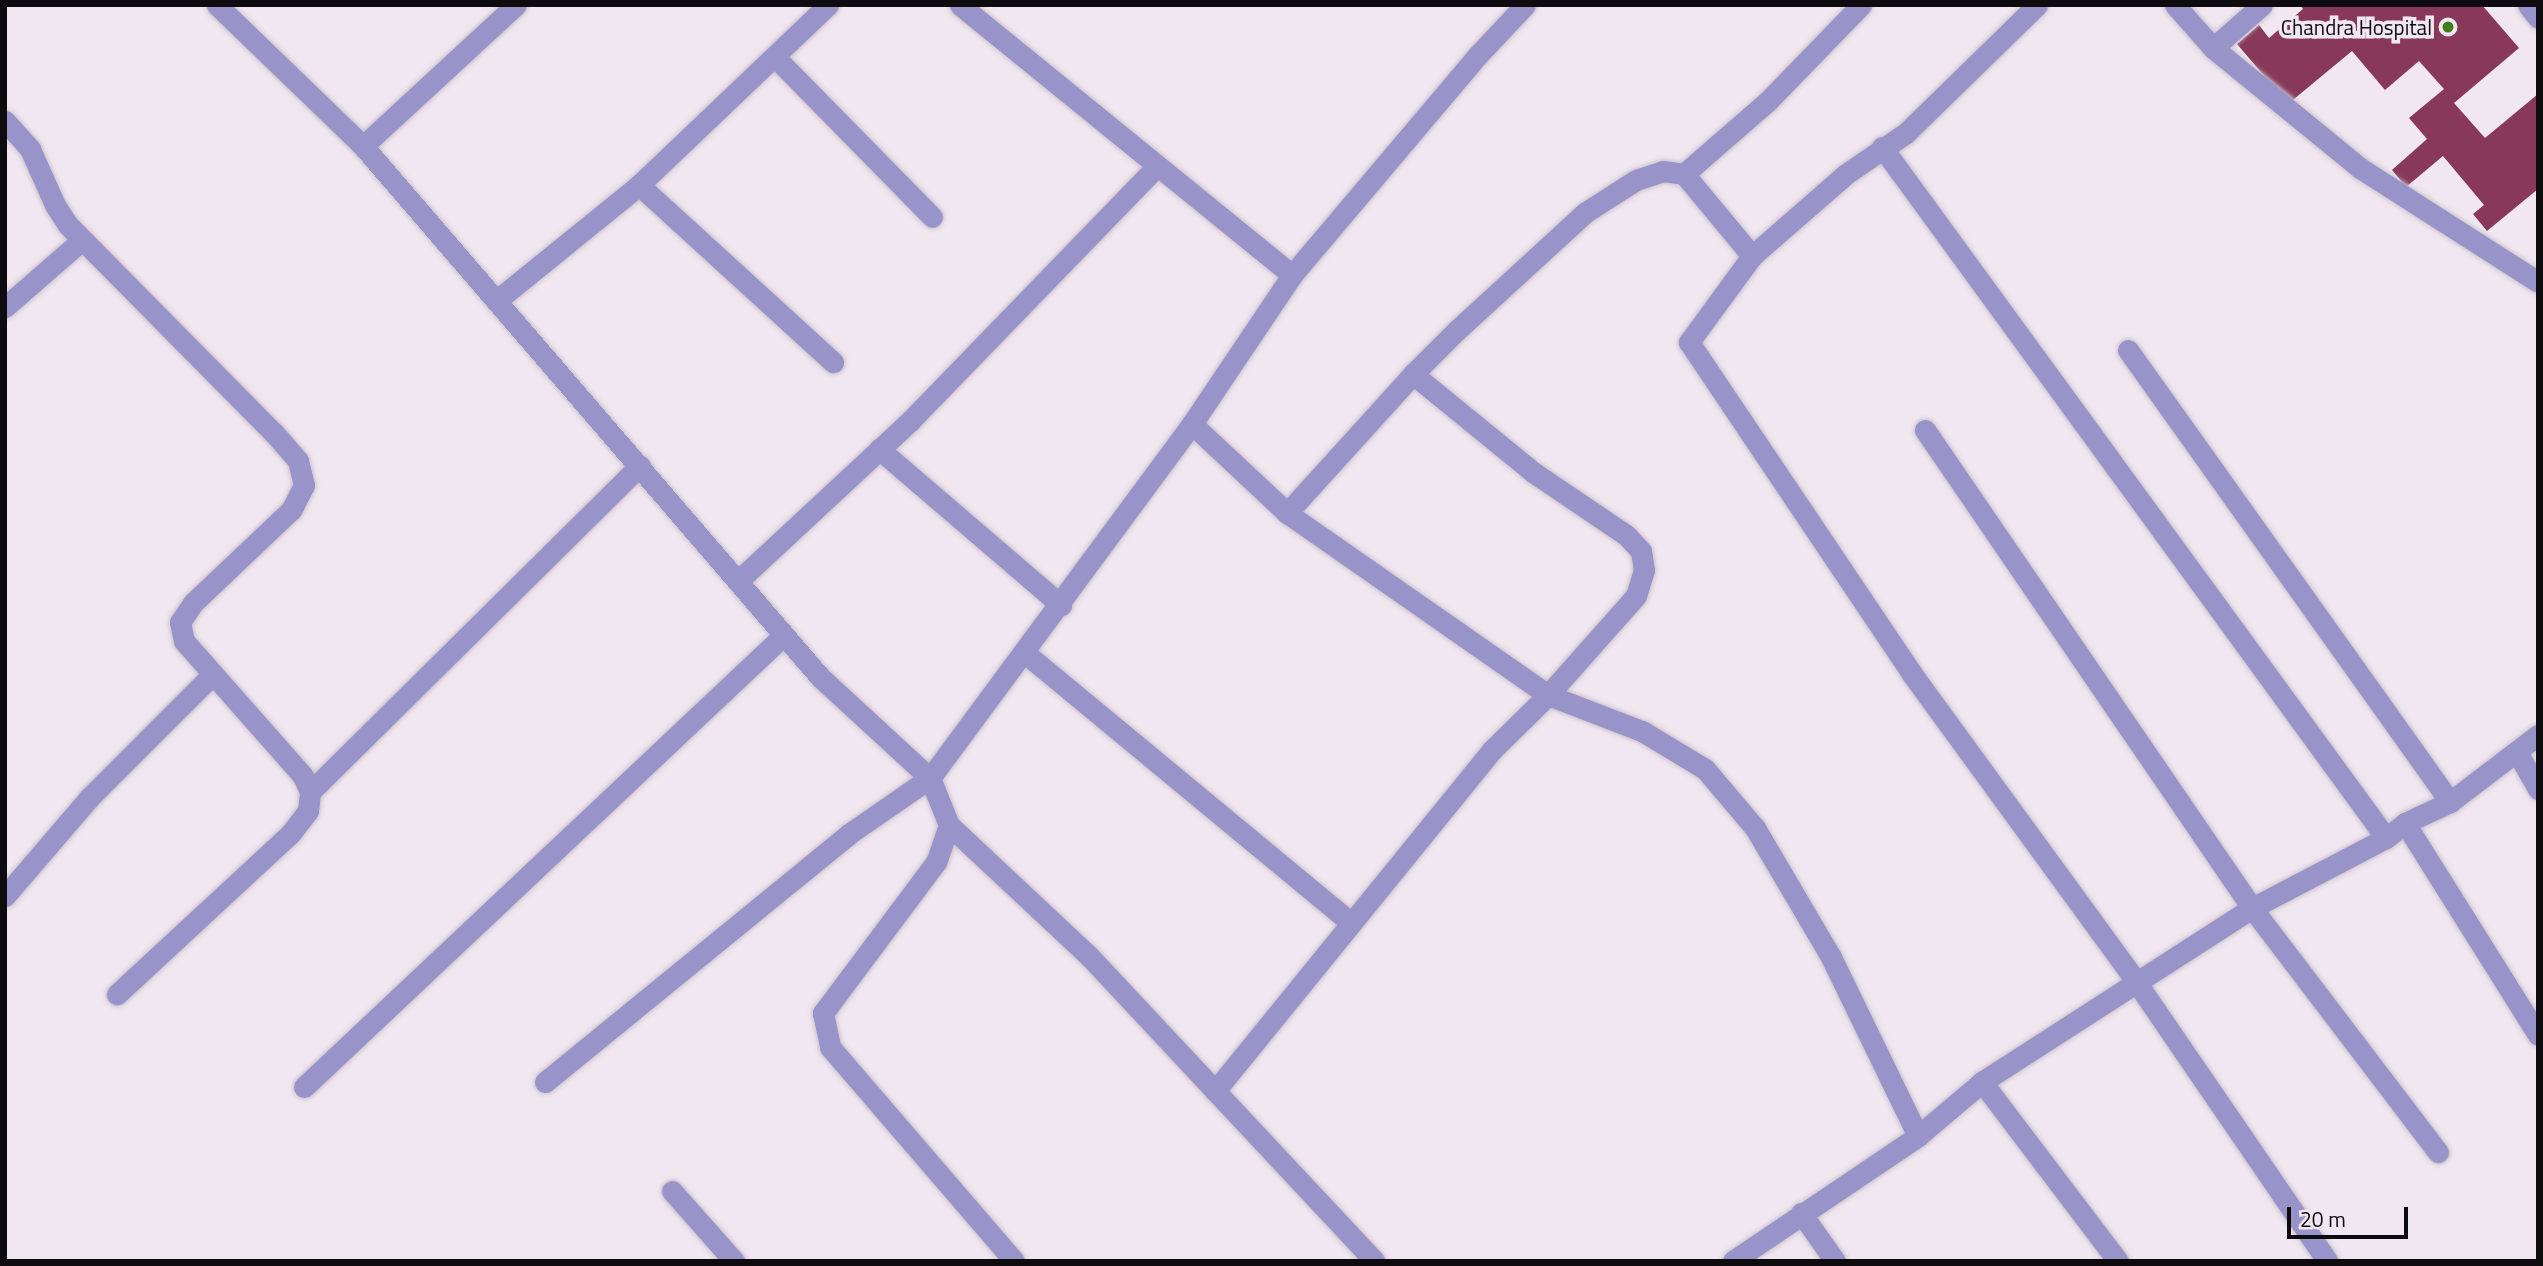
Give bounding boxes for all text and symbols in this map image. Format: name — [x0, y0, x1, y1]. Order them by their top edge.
place label: Chandra Hospital — [2281, 14, 2432, 40]
marker: Chandra Hospital — [2438, 17, 2458, 37]
scale bar — [2291, 1192, 2412, 1236]
text: 20 m — [2300, 1203, 2346, 1235]

